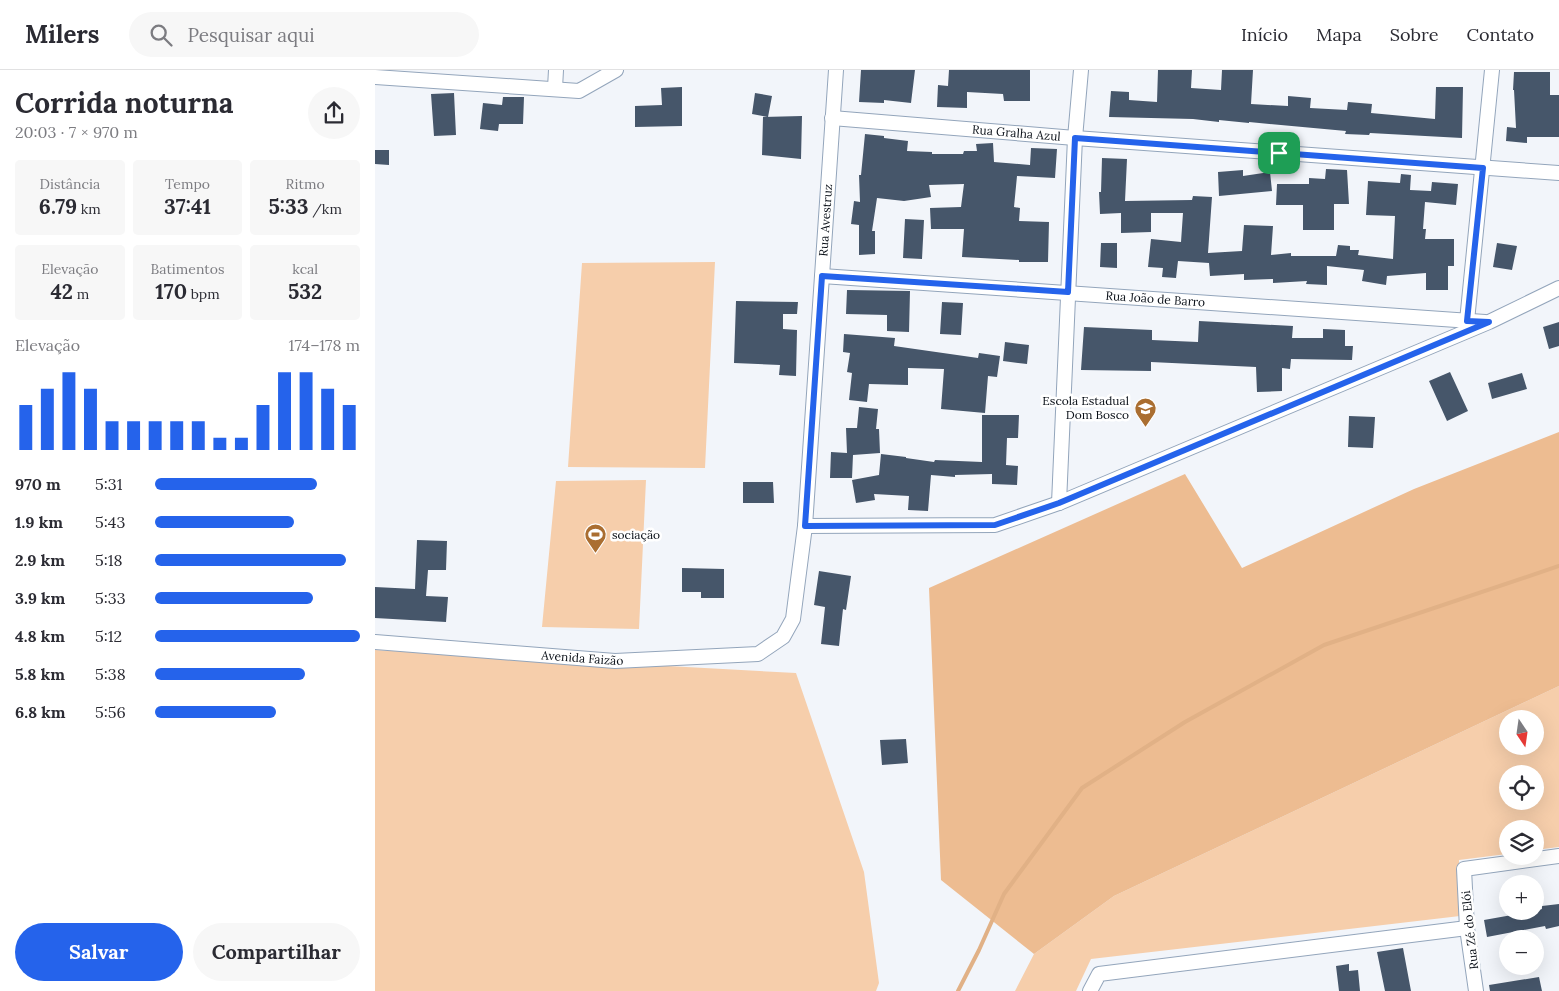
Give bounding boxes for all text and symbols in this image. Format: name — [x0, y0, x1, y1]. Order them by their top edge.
search box — [129, 12, 479, 57]
text: Milers — [25, 19, 99, 50]
icon: search — [147, 21, 175, 49]
text: Pesquisar aqui — [187, 23, 315, 47]
text: Início — [1241, 23, 1288, 46]
text: Mapa — [1316, 23, 1362, 46]
text: Sobre — [1390, 23, 1439, 46]
text: Contato — [1467, 23, 1534, 46]
text: Corrida noturna — [15, 85, 233, 121]
button: share — [308, 87, 360, 139]
text: 20:03 · 7 × 970 m — [15, 122, 138, 142]
street label: Rua Gralha Azul — [972, 122, 1061, 144]
pin — [1258, 132, 1300, 174]
icon: arrive — [1265, 139, 1293, 167]
text: Distância — [40, 175, 100, 193]
text: Tempo — [165, 175, 210, 193]
text: Ritmo — [286, 175, 325, 193]
street label: Rua Avestruz — [815, 183, 835, 257]
text: 6.79 — [39, 193, 77, 220]
text: 37:41 — [164, 193, 211, 220]
text: 5:33 — [268, 193, 309, 220]
text: km — [77, 200, 101, 218]
text: /km — [309, 200, 342, 218]
text: Elevação — [41, 260, 98, 278]
text: Batimentos — [151, 260, 224, 278]
text: kcal — [292, 260, 318, 278]
text: 42 — [50, 278, 73, 305]
text: 170 — [155, 278, 187, 305]
text: 532 — [288, 278, 322, 305]
text: m — [73, 285, 89, 303]
text: bpm — [187, 285, 220, 303]
street label: Rua João de Barro — [1105, 288, 1206, 310]
text: Elevação — [15, 335, 80, 355]
text: 174–178 m — [289, 335, 360, 355]
place label: Escola Estadual Dom Bosco — [1042, 393, 1129, 422]
school or university icon: Escola Estadual Dom Bosco — [1133, 396, 1157, 427]
text: 970 m — [15, 474, 61, 494]
text: 5:31 — [95, 474, 122, 494]
text: 1.9 km — [15, 512, 63, 532]
text: 5:43 — [95, 512, 125, 532]
sports icon: sociação — [584, 523, 608, 554]
place label: sociação — [612, 527, 660, 542]
text: 2.9 km — [15, 550, 65, 570]
text: 5:18 — [95, 550, 123, 570]
text: 3.9 km — [15, 588, 65, 608]
text: 5:33 — [95, 588, 126, 608]
text: 4.8 km — [15, 626, 65, 646]
text: 5:12 — [95, 626, 122, 646]
street label: Avenida Faizão — [540, 647, 624, 668]
text: 5.8 km — [15, 664, 65, 684]
text: 5:38 — [95, 664, 126, 684]
text: 6.8 km — [15, 702, 66, 722]
text: 5:56 — [95, 702, 126, 722]
north arrow — [1499, 710, 1544, 755]
map controls — [1499, 710, 1544, 975]
button: locate — [1499, 765, 1544, 810]
button: layers — [1499, 820, 1544, 865]
button: + — [1499, 875, 1544, 920]
street label: Rua Zé do Elói — [1458, 890, 1481, 970]
button: Salvar — [15, 923, 183, 981]
button: Compartilhar — [193, 923, 360, 981]
button: − — [1499, 930, 1544, 975]

